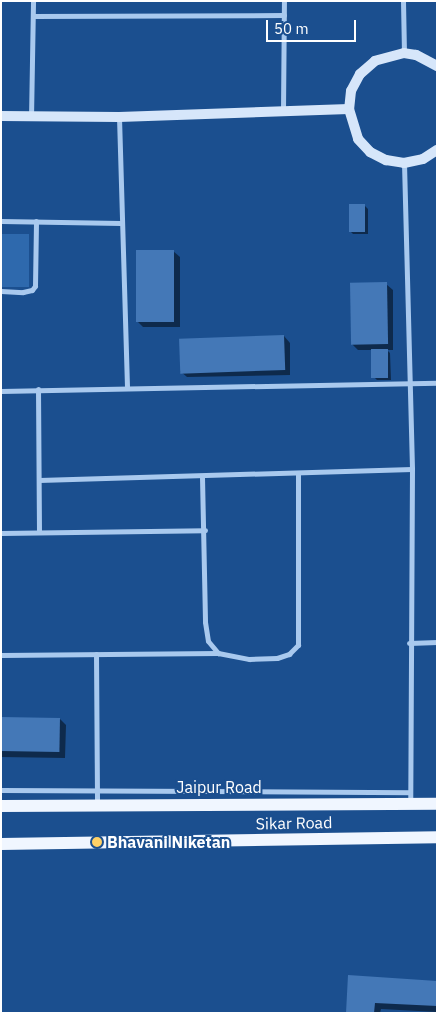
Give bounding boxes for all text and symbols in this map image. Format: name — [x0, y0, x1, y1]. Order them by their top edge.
scale bar — [268, 10, 358, 42]
text: 50 m — [274, 19, 309, 38]
street label: Jaipur Road — [176, 777, 262, 797]
street label: Sikar Road — [256, 813, 332, 833]
place label: Bhavani Niketan — [107, 832, 230, 852]
marker: Bhavani Niketan — [91, 836, 103, 848]

